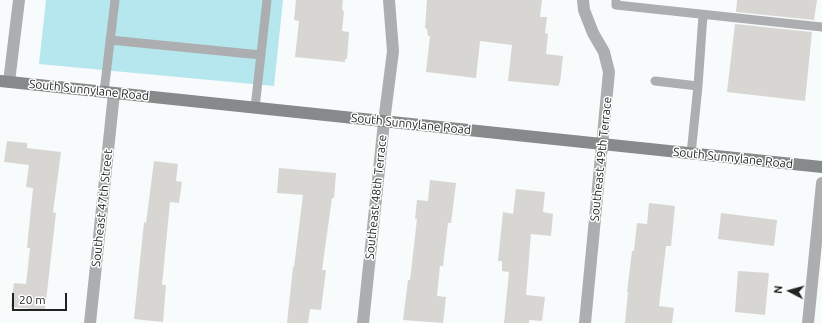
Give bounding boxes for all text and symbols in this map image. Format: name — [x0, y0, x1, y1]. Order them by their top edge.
street label: South Sunnylane Road — [28, 77, 150, 103]
street label: Southeast 49th Terrace — [587, 96, 615, 222]
street label: South Sunnylane Road — [350, 111, 472, 137]
street label: Southeast 48th Terrace — [362, 134, 390, 260]
street label: South Sunnylane Road — [672, 145, 794, 171]
street label: Southeast 47th Street — [89, 148, 115, 268]
north arrow — [770, 271, 810, 311]
scale bar — [14, 285, 69, 311]
text: N — [772, 285, 784, 294]
text: 20 m — [19, 293, 46, 306]

